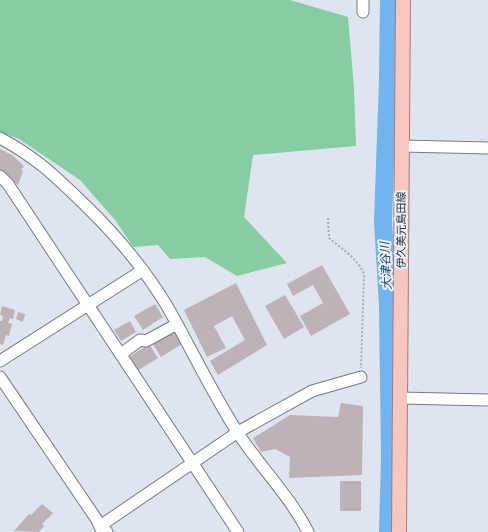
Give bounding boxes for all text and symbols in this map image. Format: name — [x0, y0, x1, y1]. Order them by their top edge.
street label: 伊久美元島田線 — [395, 192, 408, 269]
water label: 大津谷川 — [378, 240, 394, 290]

